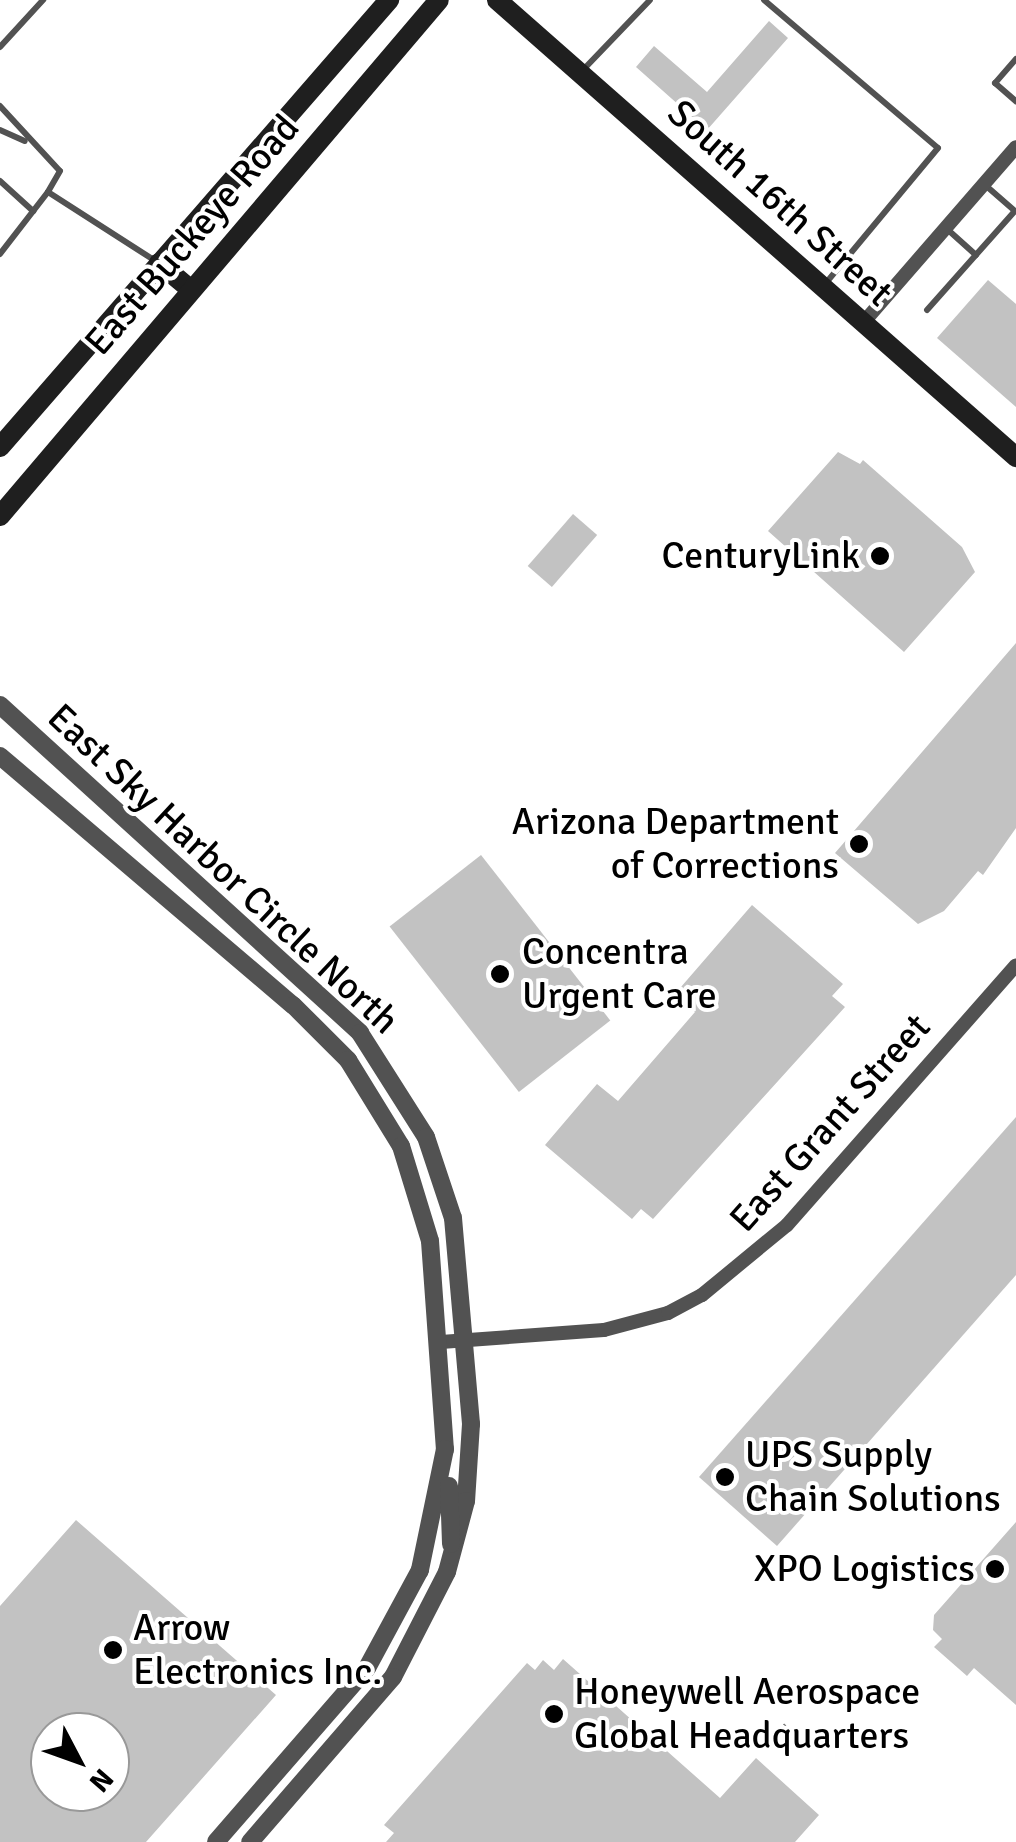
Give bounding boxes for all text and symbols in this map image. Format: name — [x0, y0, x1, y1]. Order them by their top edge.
street label: South 16th Street — [658, 90, 902, 316]
street label: East Buckeye Road — [75, 106, 309, 364]
place label: CenturyLink — [662, 533, 860, 579]
marker: CenturyLink — [869, 545, 891, 567]
street label: East Sky Harbor Circle North — [38, 694, 408, 1044]
place label: Arizona Department of Corrections — [512, 799, 839, 888]
marker: Arizona Department of Corrections — [848, 833, 870, 855]
place label: Concentra Urgent Care — [522, 929, 717, 1018]
marker: Concentra Urgent Care — [487, 961, 513, 987]
street label: East Grant Street — [720, 1005, 940, 1241]
place label: UPS Supply Chain Solutions — [745, 1432, 1001, 1522]
marker: UPS Supply Chain Solutions — [714, 1466, 736, 1488]
place label: XPO Logistics — [754, 1546, 975, 1592]
marker: XPO Logistics — [984, 1558, 1006, 1580]
place label: Arrow Electronics Inc. — [133, 1605, 382, 1695]
marker: Arrow Electronics Inc. — [102, 1639, 124, 1661]
place label: Honeywell Aerospace Global Headquarters — [574, 1669, 920, 1758]
marker: Honeywell Aerospace Global Headquarters — [543, 1703, 565, 1725]
north arrow — [30, 1712, 130, 1812]
text: N — [82, 1762, 120, 1799]

